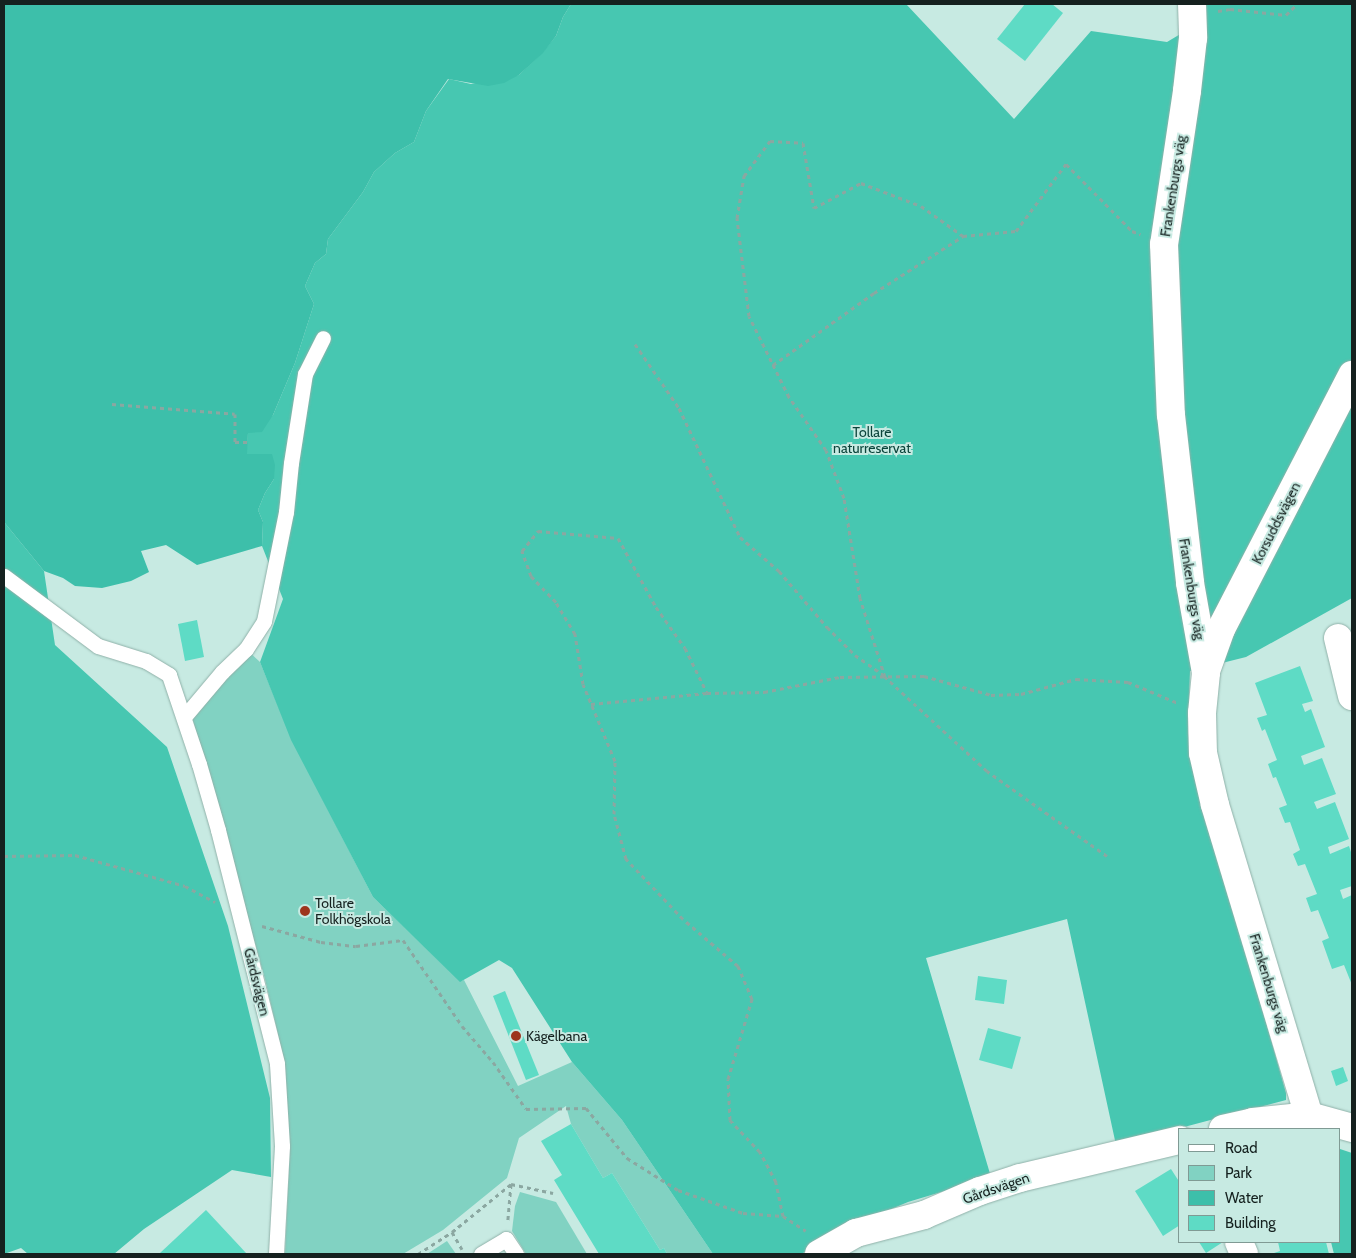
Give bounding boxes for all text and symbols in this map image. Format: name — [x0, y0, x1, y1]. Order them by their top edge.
street label: Frankenburgs väg — [1157, 134, 1189, 238]
park label: Tollare naturreservat — [833, 424, 911, 457]
street label: Korsuddsvägen — [1248, 479, 1304, 567]
street label: Frankenburgs väg — [1176, 537, 1208, 641]
place label: Tollare Folkhögskola — [315, 895, 391, 928]
marker: Tollare Folkhögskola — [299, 905, 311, 917]
street label: Frankenburgs väg — [1246, 932, 1292, 1034]
street label: Gårdsvägen — [240, 946, 274, 1018]
place label: Kägelbana — [526, 1028, 587, 1044]
marker: Kägelbana — [510, 1030, 522, 1042]
legend — [1178, 1128, 1341, 1243]
text: Road — [1225, 1139, 1258, 1157]
text: Park — [1225, 1164, 1252, 1182]
street label: Gårdsvägen — [960, 1169, 1032, 1207]
text: Water — [1225, 1189, 1263, 1207]
text: Building — [1225, 1214, 1276, 1232]

